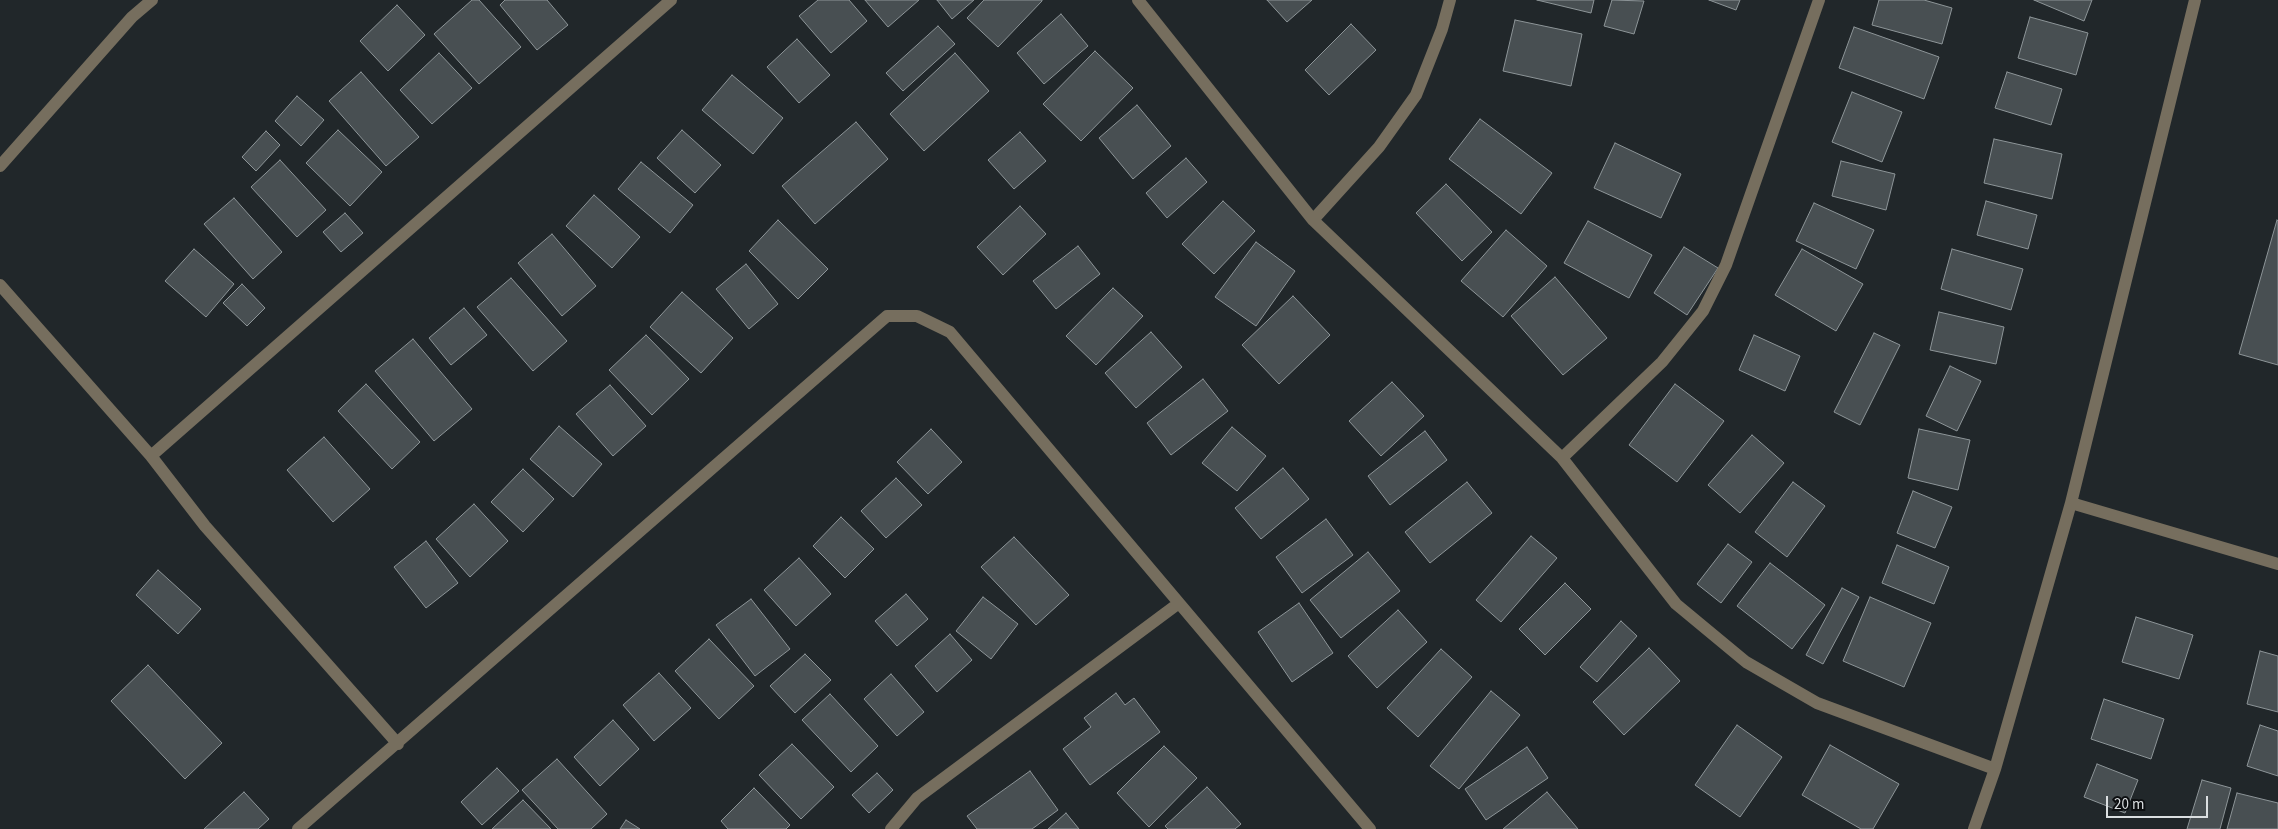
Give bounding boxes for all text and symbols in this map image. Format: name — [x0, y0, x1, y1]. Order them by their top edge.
scale bar — [2108, 786, 2210, 818]
text: 20 m — [2114, 794, 2144, 815]

